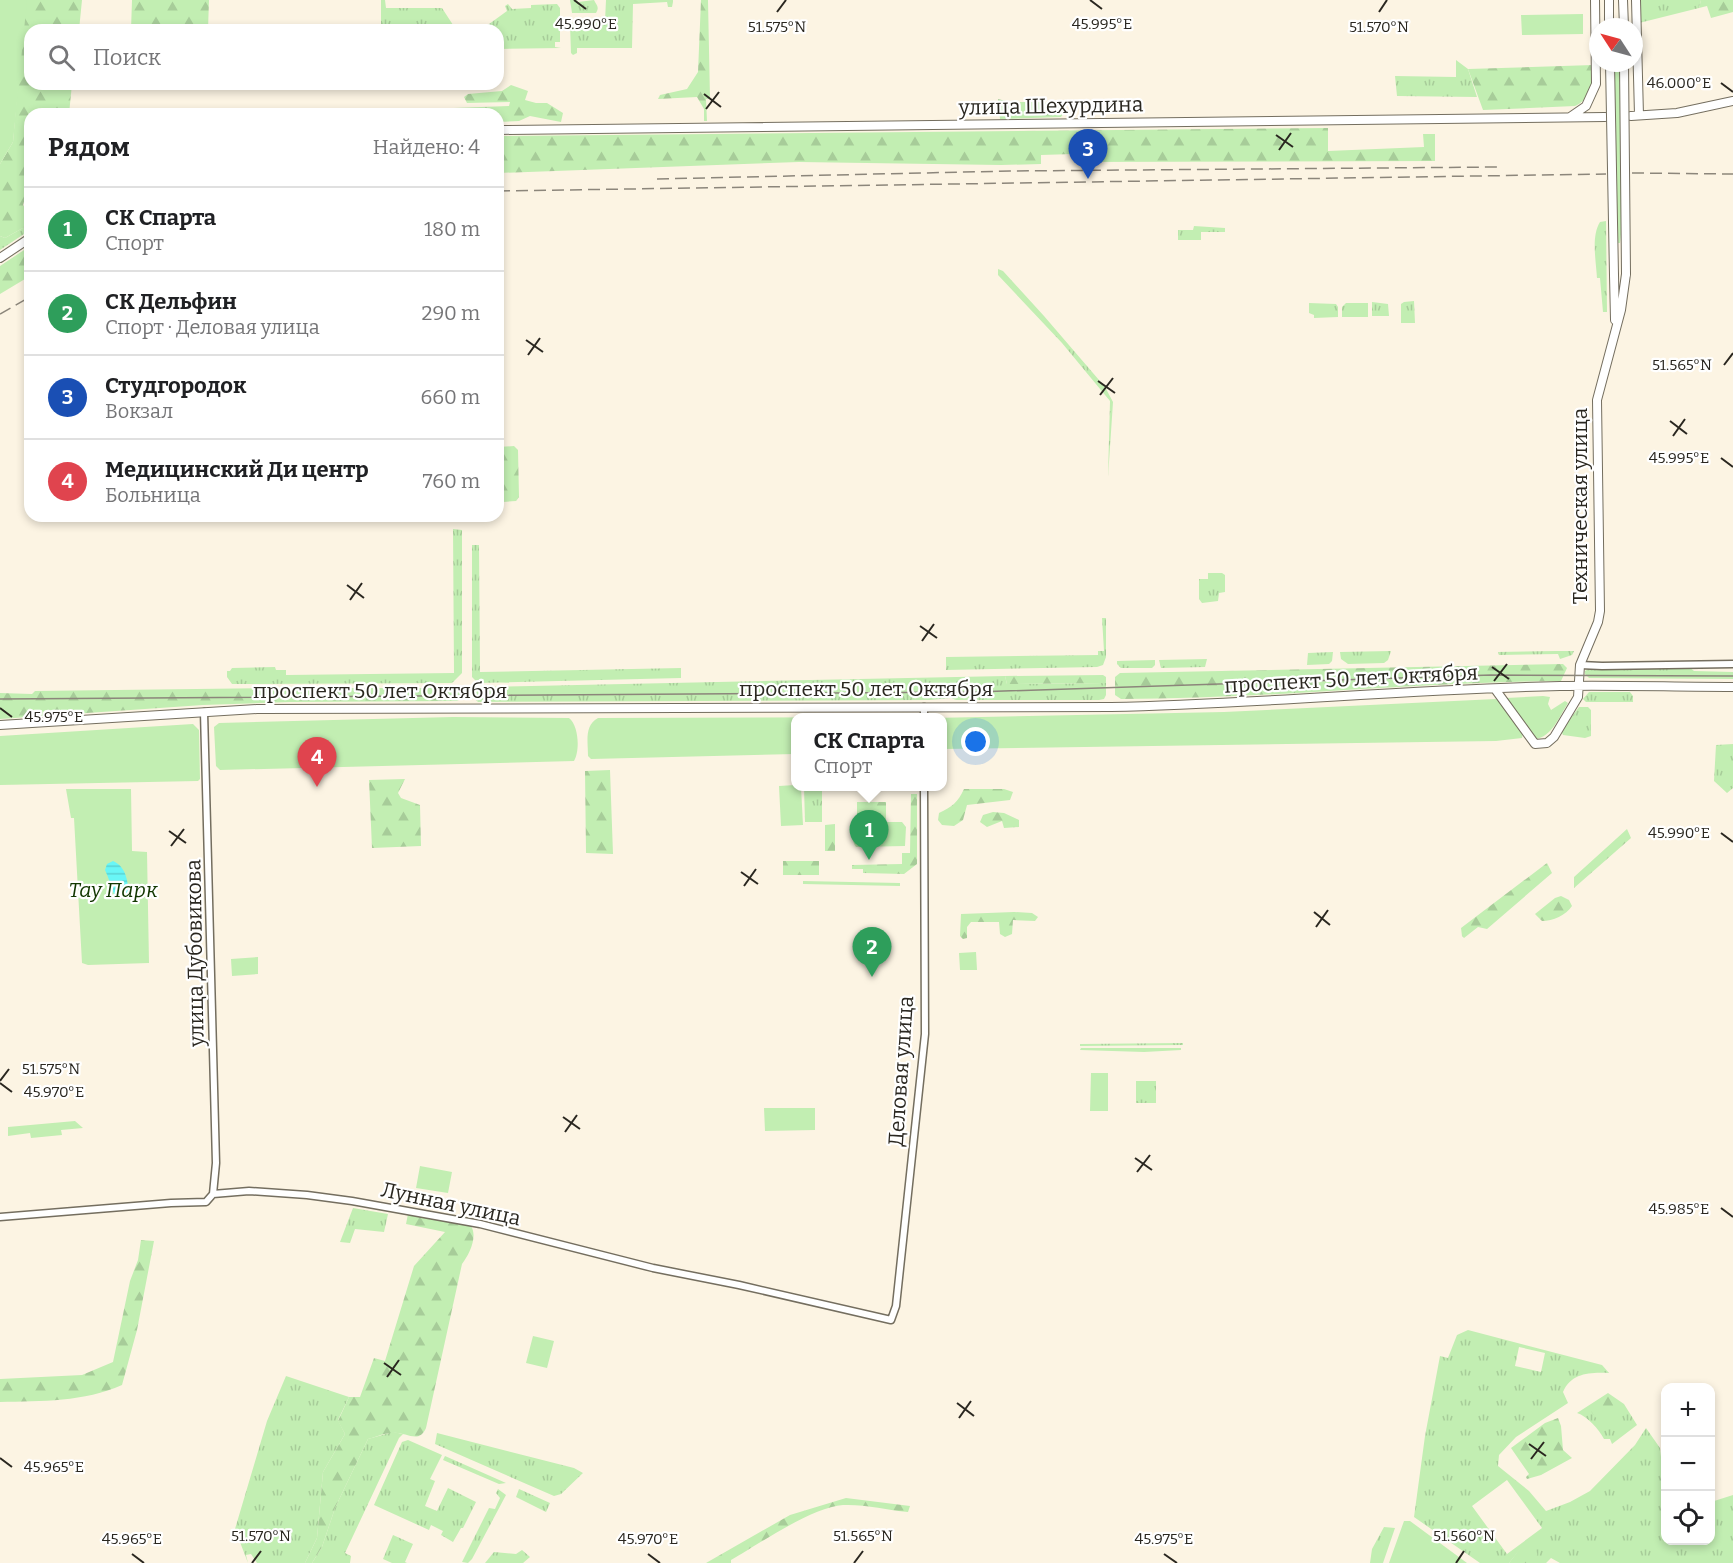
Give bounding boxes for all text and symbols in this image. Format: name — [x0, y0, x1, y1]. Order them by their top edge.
text: 45.990°E — [555, 15, 617, 33]
text: 45.995°E — [1072, 15, 1132, 33]
text: 51.575°N — [748, 18, 806, 36]
text: 51.570°N — [1349, 18, 1409, 36]
north arrow — [1589, 18, 1643, 72]
search box — [24, 24, 504, 90]
icon: search — [45, 41, 78, 74]
text: Поиск — [93, 44, 161, 71]
text: 46.000°E — [1647, 74, 1711, 92]
street label: улица Шехурдина — [957, 91, 1144, 121]
pin: 3 — [1068, 130, 1108, 179]
text: Рядом — [48, 132, 130, 163]
text: Найдено: 4 — [373, 135, 480, 159]
text: СК Спарта — [105, 204, 216, 231]
text: 1 — [63, 217, 72, 241]
text: 180 m — [424, 217, 480, 241]
text: Спорт — [105, 231, 164, 255]
text: СК Дельфин — [105, 288, 237, 315]
text: 2 — [62, 301, 73, 325]
text: 290 m — [422, 301, 480, 325]
text: Спорт · Деловая улица — [105, 315, 320, 339]
text: 51.565°N — [1652, 356, 1712, 374]
text: Студгородок — [105, 372, 246, 399]
text: 3 — [62, 385, 73, 409]
text: 660 m — [421, 385, 480, 409]
text: Вокзал — [105, 399, 173, 423]
street label: Техническая улица — [1567, 407, 1593, 604]
text: 45.995°E — [1649, 449, 1709, 467]
text: Медицинский Ди центр — [105, 456, 369, 483]
text: 4 — [61, 469, 74, 493]
text: 760 m — [423, 469, 480, 493]
text: Больница — [105, 483, 201, 507]
street label: проспект 50 лет Октября — [1223, 659, 1479, 699]
street label: проспект 50 лет Октября — [739, 676, 993, 702]
street label: проспект 50 лет Октября — [253, 678, 507, 704]
text: 45.975°E — [25, 708, 83, 726]
popup — [791, 713, 947, 791]
text: СК Спарта — [813, 727, 925, 754]
your location — [961, 727, 990, 756]
pin: 4 — [298, 738, 336, 787]
text: Спорт — [813, 754, 872, 778]
pin: 1 — [850, 810, 888, 860]
text: 45.990°E — [1648, 824, 1710, 842]
street label: улица Дубовикова — [180, 858, 210, 1048]
park label: Тау Парк — [68, 877, 158, 903]
pin: 2 — [852, 928, 892, 977]
street label: Деловая улица — [883, 994, 919, 1147]
text: 51.575°N — [22, 1060, 80, 1078]
text: 45.970°E — [24, 1083, 84, 1101]
street label: Лунная улица — [379, 1177, 524, 1232]
text: 45.985°E — [1649, 1200, 1709, 1218]
map controls — [1661, 1383, 1715, 1545]
button: + — [1661, 1383, 1715, 1437]
button: − — [1661, 1437, 1715, 1491]
text: 45.965°E — [24, 1458, 84, 1476]
button: locate — [1661, 1491, 1715, 1545]
text: 51.570°N — [231, 1527, 291, 1545]
text: 51.565°N — [833, 1527, 893, 1545]
text: 51.560°N — [1433, 1527, 1495, 1545]
text: 45.965°E — [102, 1530, 162, 1548]
text: 45.970°E — [618, 1530, 678, 1548]
text: 45.975°E — [1135, 1530, 1193, 1548]

